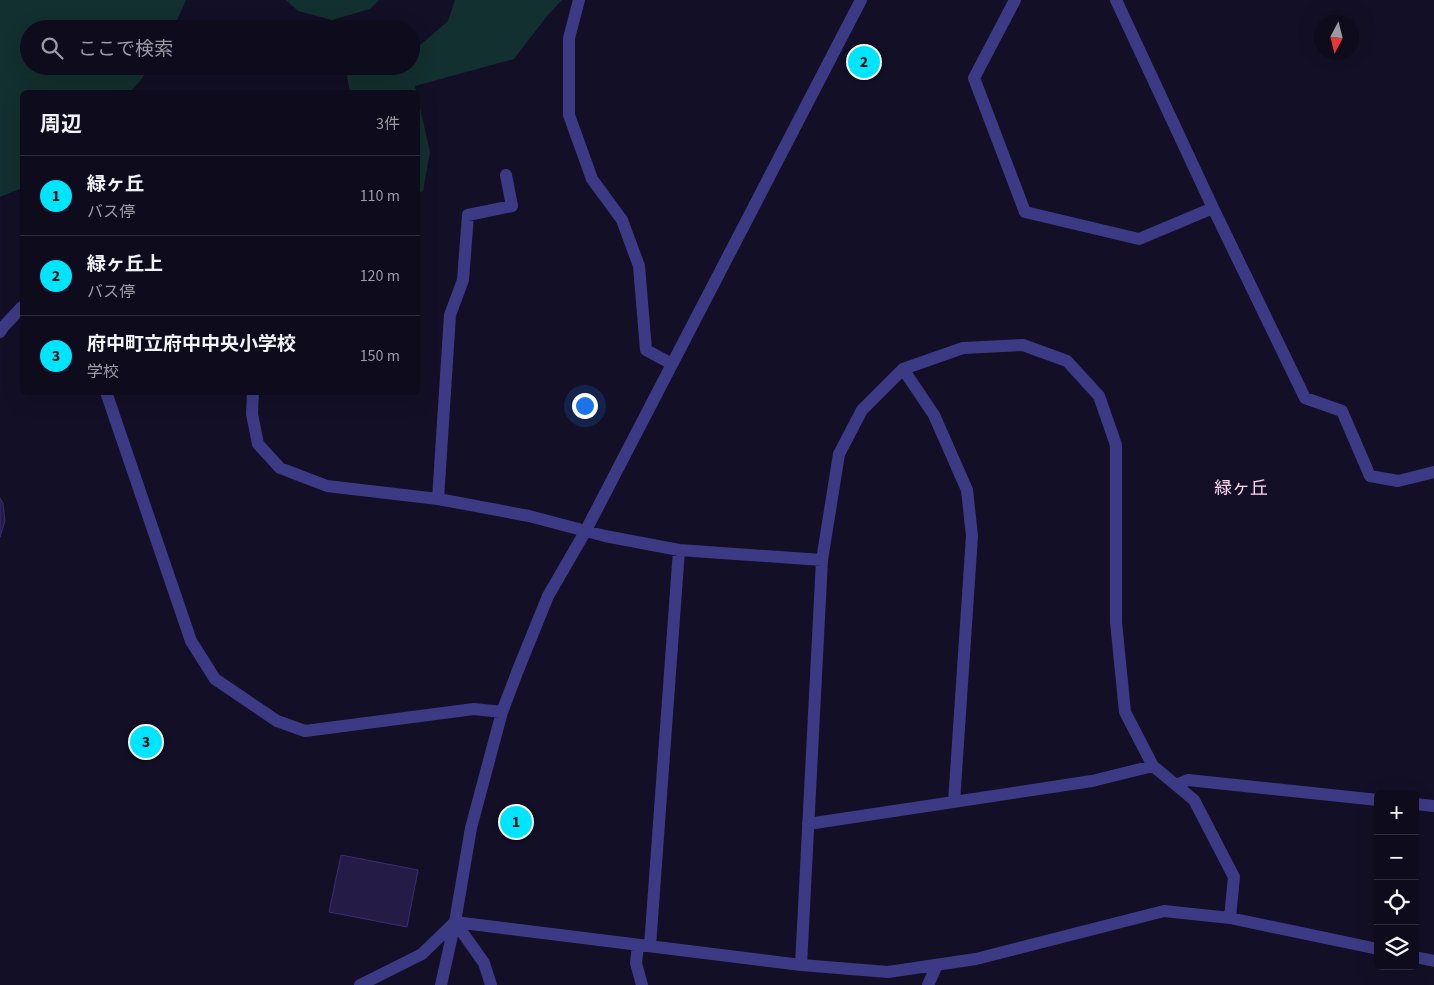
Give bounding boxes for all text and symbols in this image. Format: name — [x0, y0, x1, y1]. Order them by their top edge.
north arrow — [1314, 15, 1359, 60]
search box — [20, 20, 420, 75]
icon: search — [38, 34, 66, 62]
text: ここで検索 — [78, 36, 173, 63]
pin: 2 — [848, 43, 880, 81]
text: 周辺 — [40, 109, 82, 139]
text: 3件 — [376, 113, 400, 135]
text: 緑ヶ丘 — [87, 171, 144, 198]
text: 1 — [52, 185, 60, 207]
text: 110 m — [360, 185, 400, 207]
text: バス停 — [87, 201, 135, 223]
text: 緑ヶ丘上 — [87, 251, 163, 278]
text: 2 — [52, 265, 60, 287]
text: 120 m — [360, 265, 400, 287]
text: バス停 — [87, 281, 135, 303]
text: 府中町立府中中央小学校 — [87, 331, 296, 358]
text: 3 — [52, 345, 60, 367]
text: 150 m — [360, 345, 400, 367]
text: 学校 — [87, 361, 119, 383]
your location — [572, 393, 598, 419]
district label: 緑ヶ丘 — [1214, 476, 1268, 501]
pin: 3 — [130, 723, 162, 761]
map controls — [1374, 790, 1419, 970]
button: + — [1374, 790, 1419, 835]
pin: 1 — [500, 803, 532, 841]
button: − — [1374, 835, 1419, 880]
button: locate — [1374, 880, 1419, 925]
button: layers — [1374, 925, 1419, 970]

